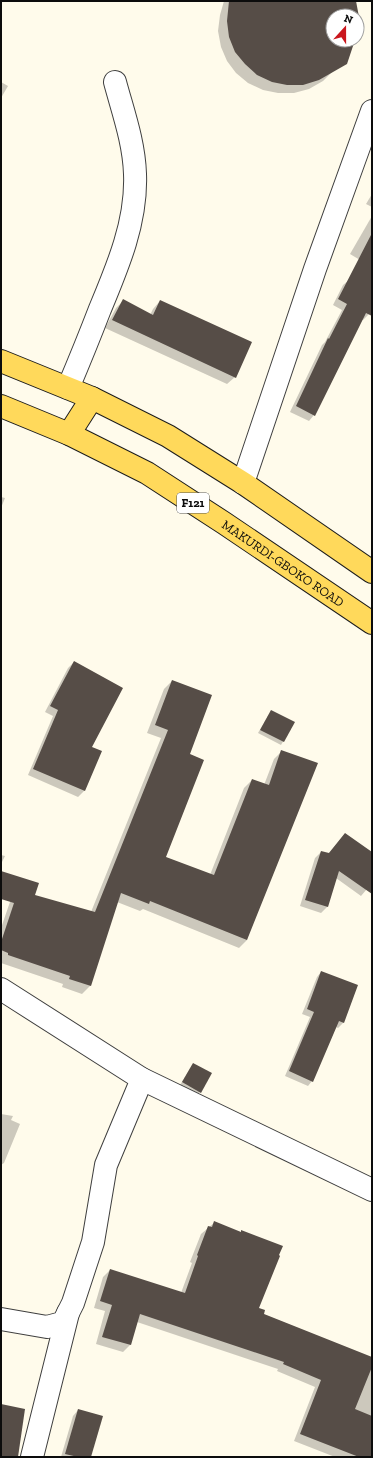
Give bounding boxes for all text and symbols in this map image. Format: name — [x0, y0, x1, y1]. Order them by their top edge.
north arrow — [325, 8, 365, 48]
text: N — [342, 12, 355, 27]
road number: F121 — [177, 493, 209, 513]
street label: MAKURDI-GBOKO ROAD — [219, 516, 347, 610]

